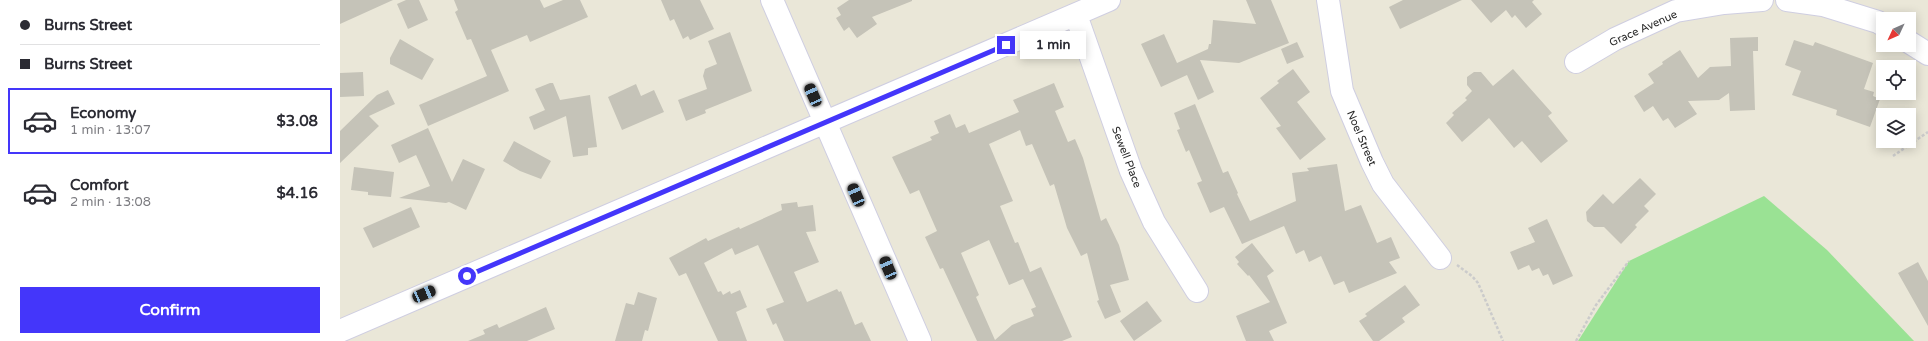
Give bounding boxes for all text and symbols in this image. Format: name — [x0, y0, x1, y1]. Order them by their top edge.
street label: Grace Avenue — [1607, 8, 1679, 49]
north arrow — [1876, 12, 1916, 52]
map controls — [1876, 12, 1916, 148]
text: Burns Street — [44, 16, 132, 34]
callout: 1 min — [1020, 31, 1086, 59]
route end — [997, 36, 1015, 54]
text: 1 min — [1036, 37, 1070, 53]
text: Burns Street — [44, 55, 132, 73]
button: locate — [1876, 60, 1916, 100]
car — [803, 82, 823, 108]
icon: car — [22, 103, 58, 139]
text: Economy — [70, 104, 136, 122]
button: layers — [1876, 108, 1916, 148]
street label: Noel Street — [1344, 109, 1379, 168]
text: $3.08 — [277, 112, 318, 130]
text: 1 min · 13:07 — [70, 122, 151, 138]
street label: Sewell Place — [1109, 125, 1144, 190]
icon: car — [22, 175, 58, 211]
text: Comfort — [70, 176, 129, 194]
car — [846, 182, 866, 208]
text: $4.16 — [277, 184, 318, 202]
text: 2 min · 13:08 — [70, 194, 151, 210]
car — [878, 255, 898, 281]
route start — [458, 267, 476, 285]
car — [411, 284, 437, 304]
button: Confirm — [20, 287, 320, 333]

